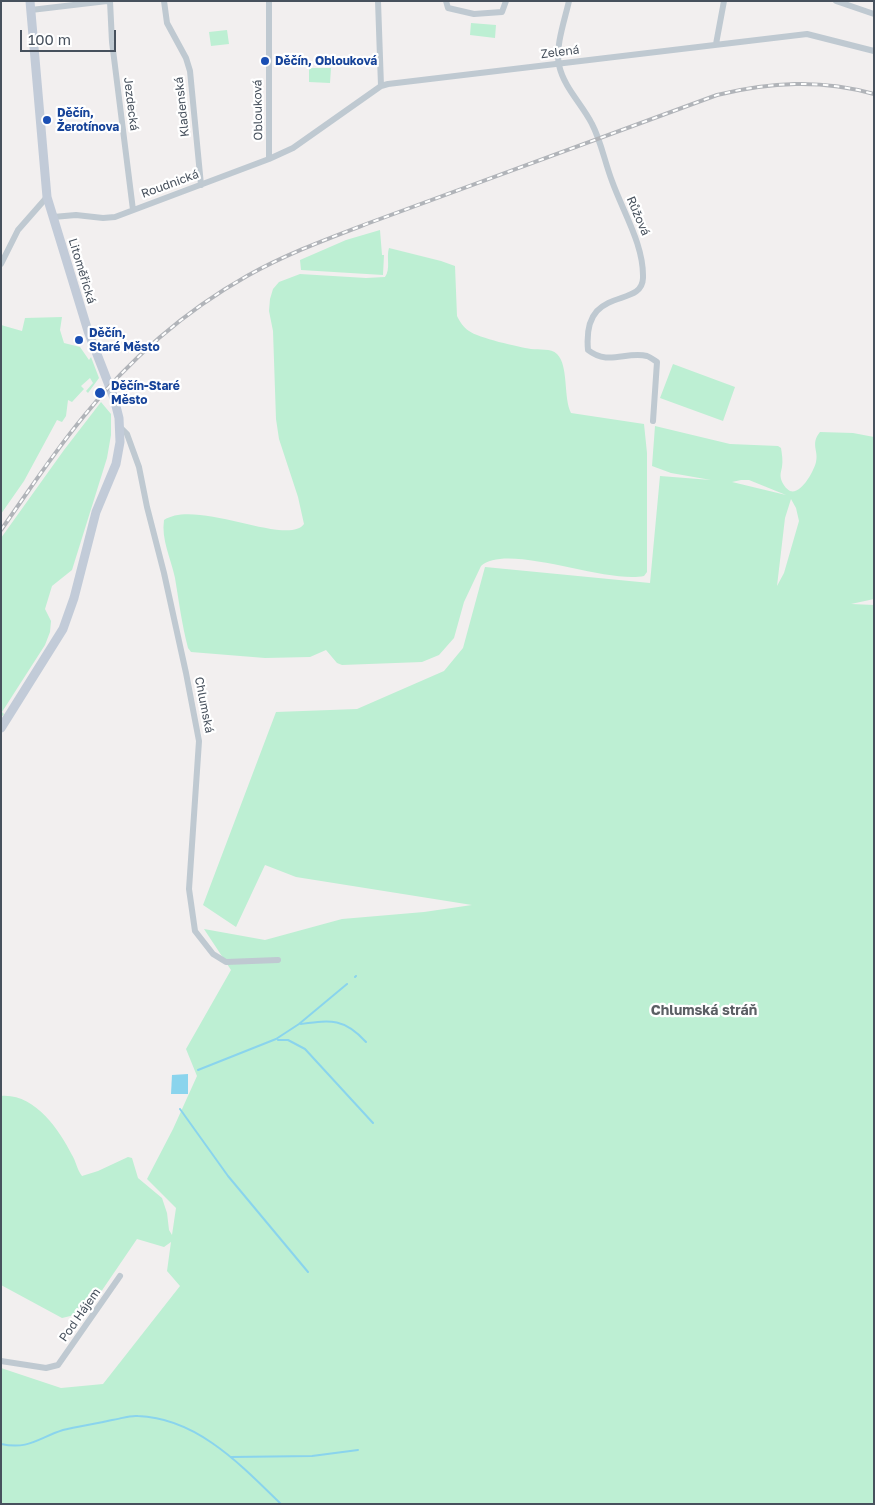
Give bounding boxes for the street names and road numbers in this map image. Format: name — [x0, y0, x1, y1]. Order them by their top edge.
street label: Zelená — [540, 42, 580, 62]
street label: Jezdecká — [121, 76, 141, 132]
street label: Kladenská — [172, 76, 192, 138]
street label: Oblouková — [250, 79, 266, 141]
street label: Roudnická — [139, 167, 201, 201]
street label: Růžová — [623, 194, 653, 238]
street label: Litoměřická — [65, 237, 99, 305]
street label: Chlumská — [191, 676, 217, 734]
street label: Pod Hájem — [56, 1285, 104, 1345]

